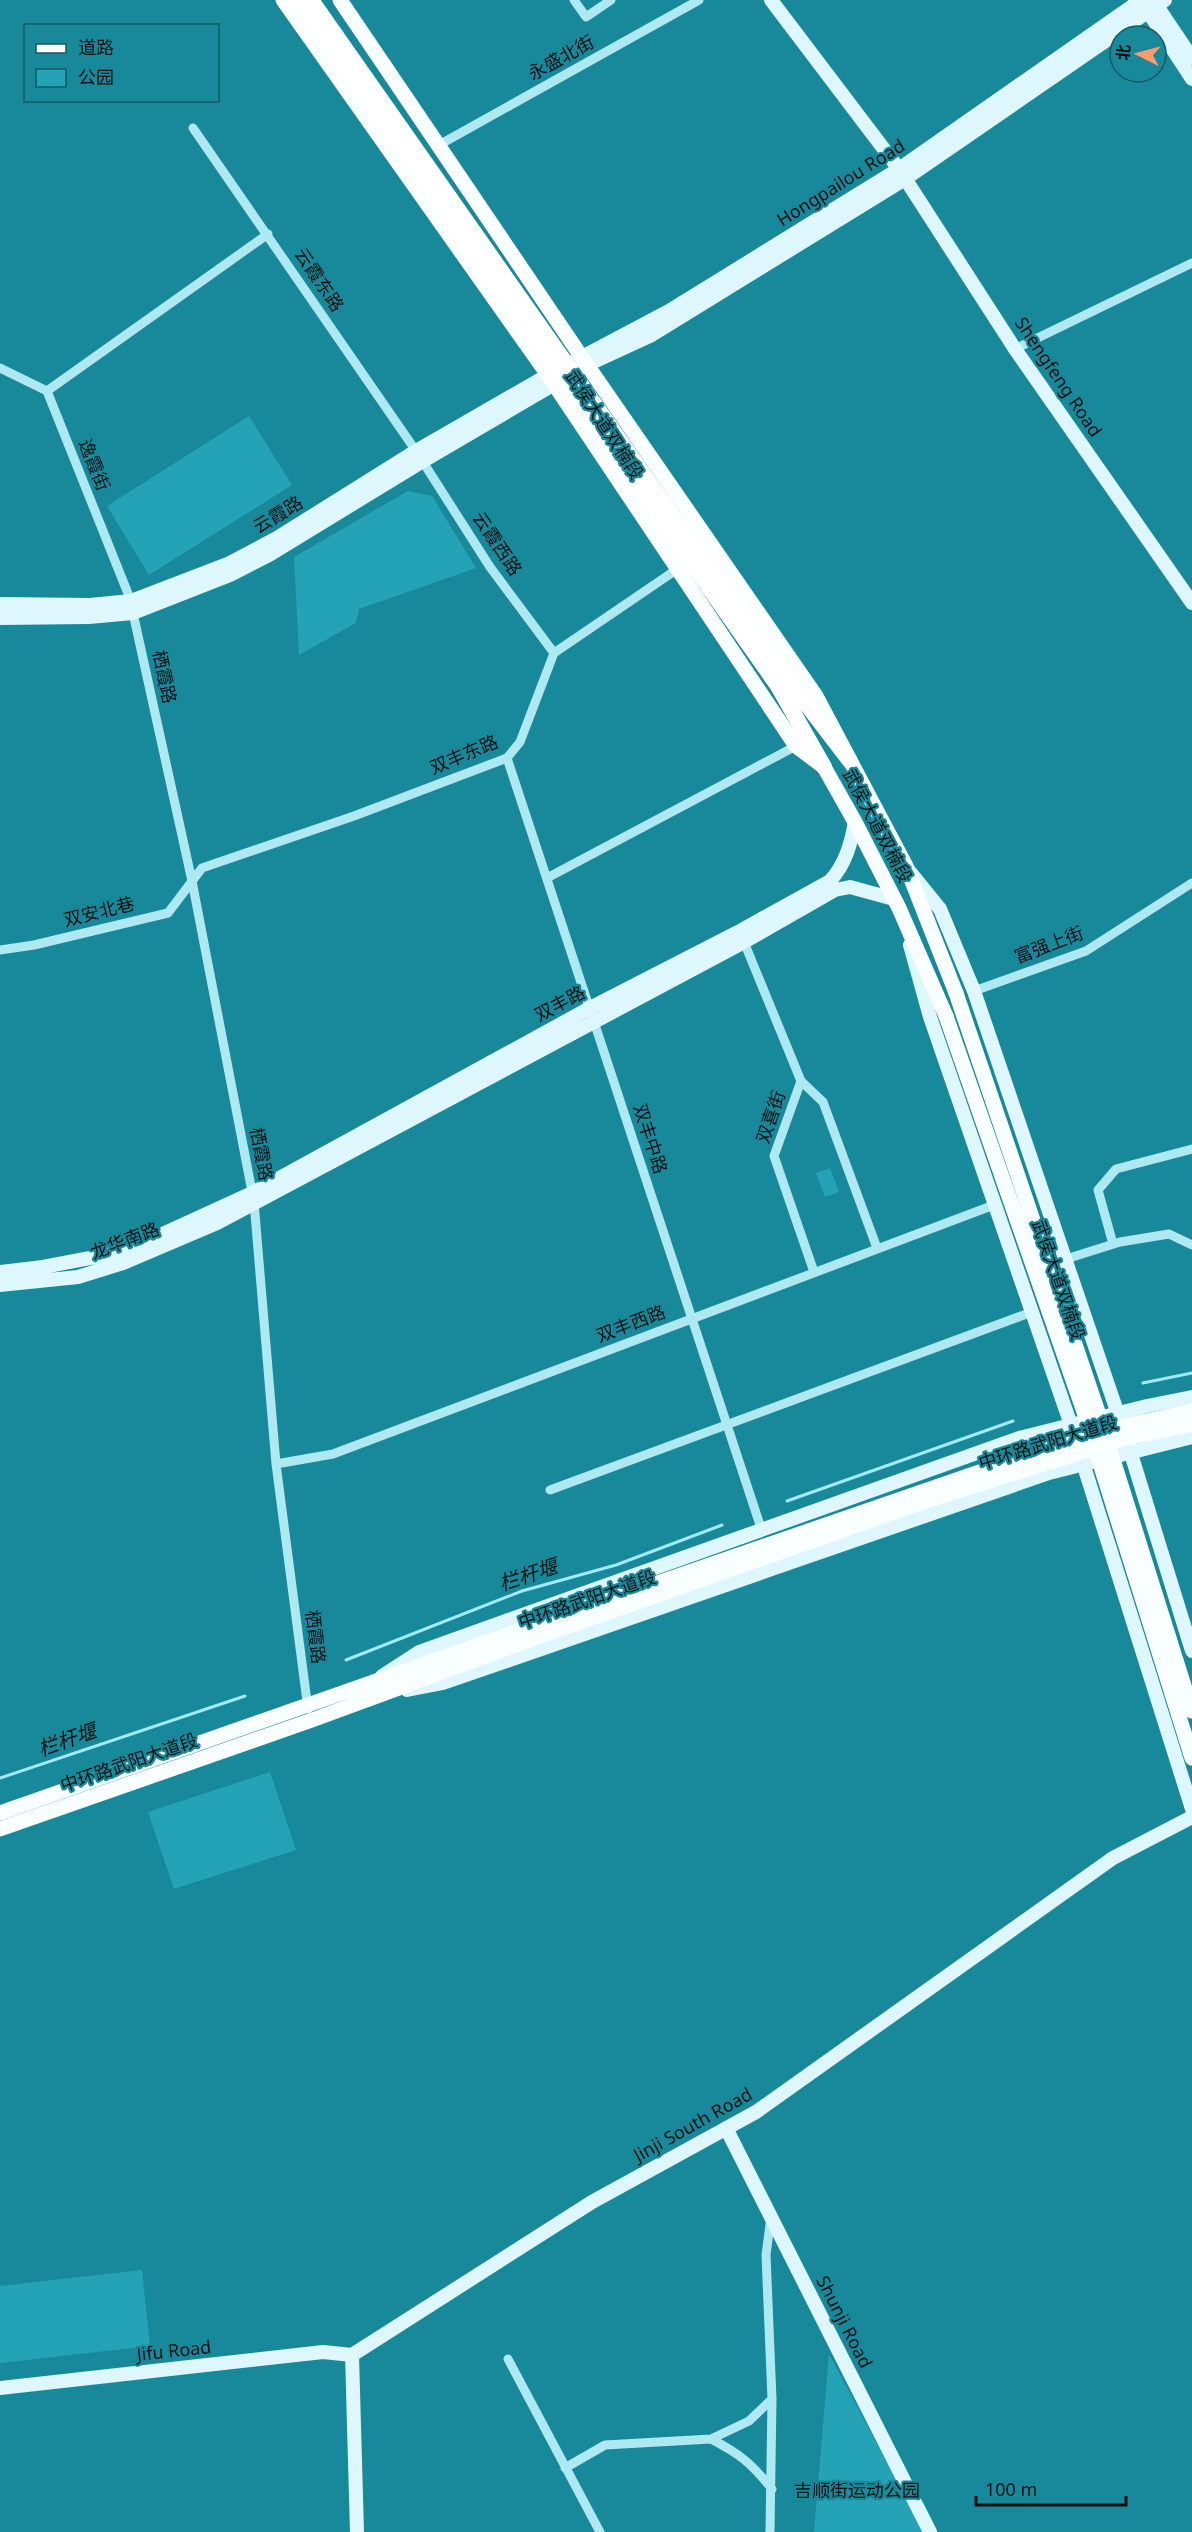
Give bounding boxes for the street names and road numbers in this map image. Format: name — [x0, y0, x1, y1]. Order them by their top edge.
street label: 永盛北街 — [523, 29, 598, 85]
street label: Hongpailou Road — [772, 133, 909, 231]
street label: 云霞东路 — [290, 243, 350, 316]
street label: Shengfeng Road — [1010, 312, 1108, 441]
street label: 武侯大道双楠段 — [560, 365, 649, 484]
street label: 逸霞街 — [74, 435, 116, 494]
street label: 云霞路 — [248, 490, 307, 538]
street label: 云霞西路 — [468, 507, 528, 580]
street label: 栖霞路 — [148, 648, 182, 706]
street label: 双丰东路 — [426, 729, 501, 779]
street label: 武侯大道双楠段 — [838, 764, 918, 887]
street label: 双安北巷 — [61, 891, 137, 931]
street label: 富强上街 — [1011, 920, 1087, 968]
street label: 双丰路 — [530, 980, 589, 1026]
street label: 双喜街 — [750, 1087, 790, 1146]
street label: 双丰中路 — [628, 1101, 673, 1177]
street label: 栖霞路 — [245, 1125, 279, 1183]
street label: 龙华南路 — [87, 1216, 163, 1264]
street label: 武侯大道双楠段 — [1027, 1216, 1091, 1343]
street label: 双丰西路 — [593, 1299, 669, 1347]
street label: 中环路武阳大道段 — [975, 1410, 1120, 1475]
street label: 中环路武阳大道段 — [515, 1564, 659, 1634]
street label: 栖霞路 — [301, 1609, 331, 1665]
street label: 中环路武阳大道段 — [57, 1727, 201, 1797]
street label: Jinji South Road — [627, 2082, 756, 2168]
street label: Shunji Road — [811, 2271, 878, 2372]
street label: Jifu Road — [133, 2334, 212, 2366]

